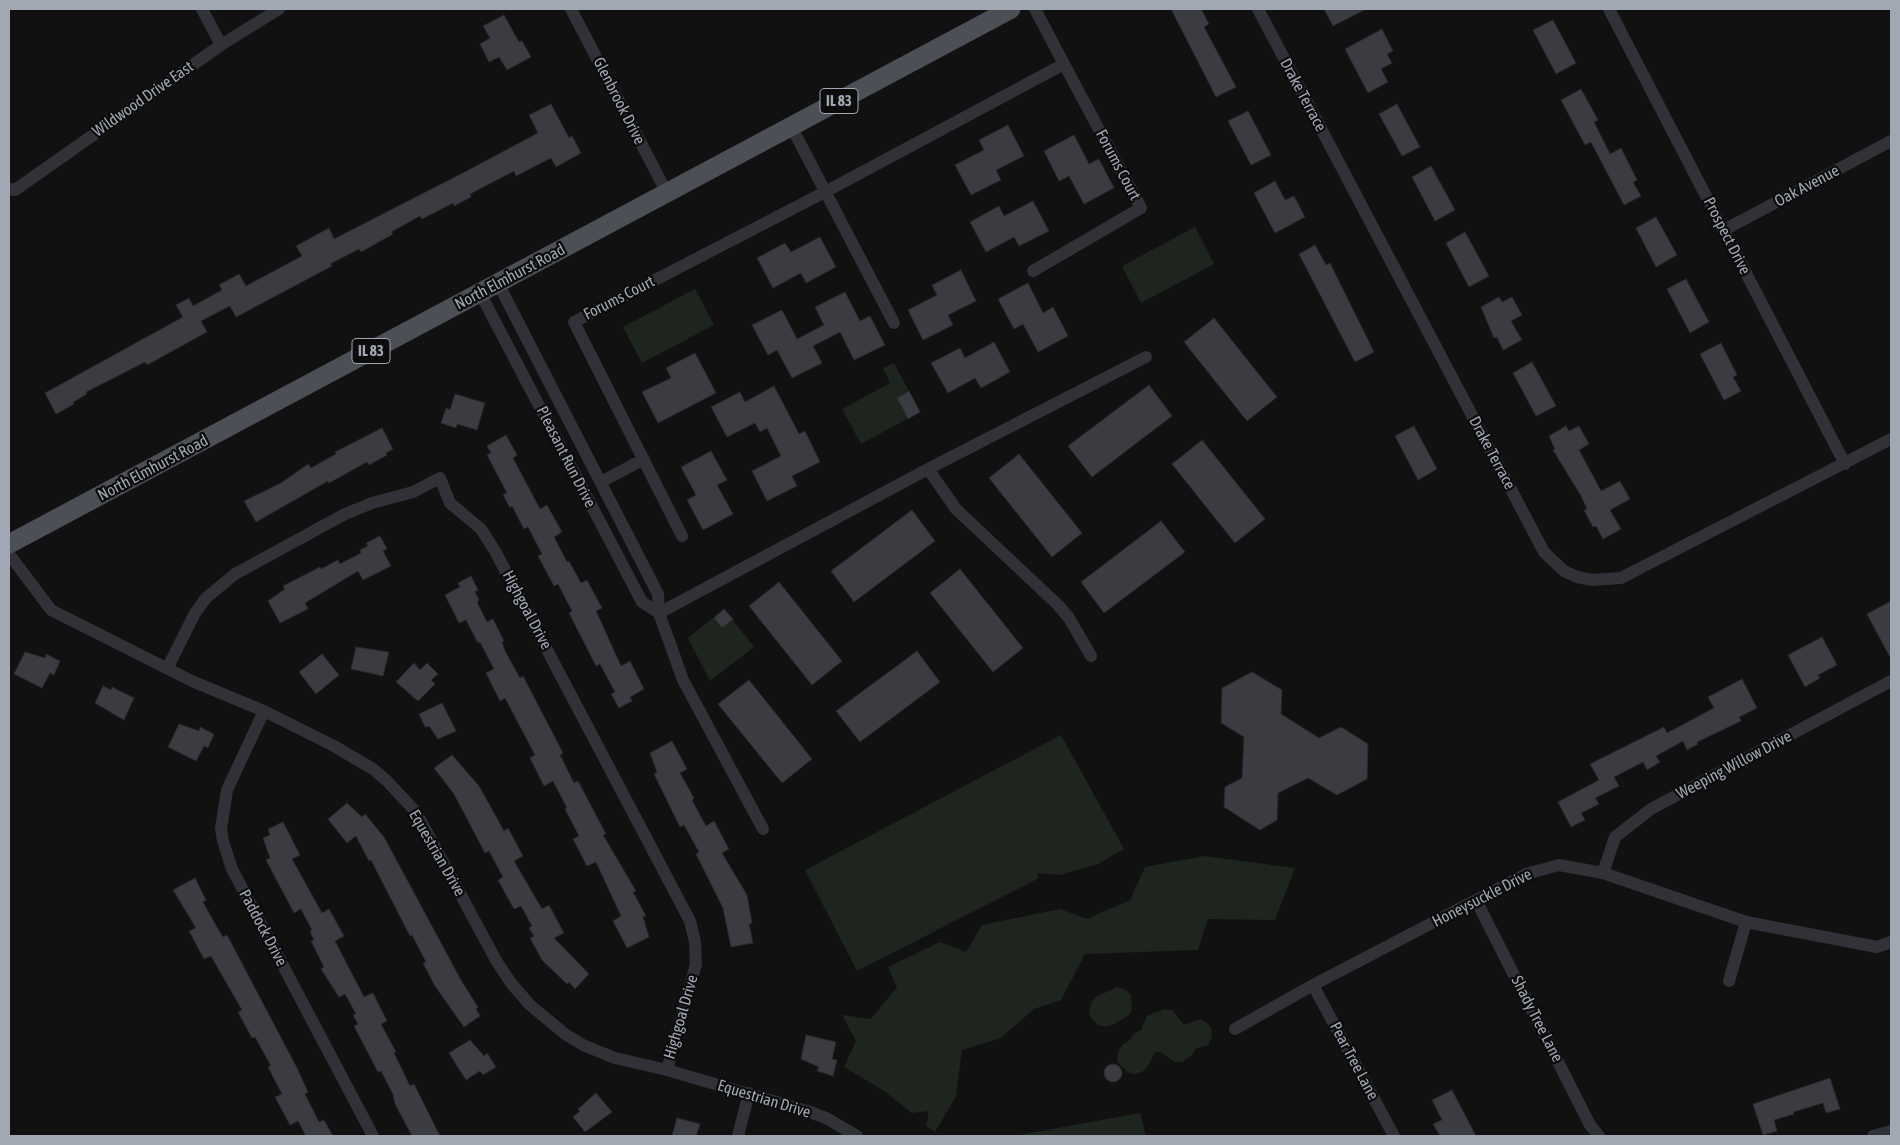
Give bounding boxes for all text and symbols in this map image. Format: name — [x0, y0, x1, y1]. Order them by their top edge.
street label: Glenbrook Drive — [589, 54, 649, 148]
street label: Drake Terrace — [1276, 55, 1330, 135]
street label: Wildwood Drive East — [89, 57, 197, 141]
road number: IL 83 — [820, 88, 858, 114]
street label: Forums Court — [1091, 126, 1145, 204]
street label: Oak Avenue — [1771, 161, 1843, 211]
street label: Prospect Drive — [1699, 194, 1755, 278]
street label: North Elmhurst Road — [452, 240, 568, 314]
street label: Forums Court — [580, 272, 658, 324]
road number: IL 83 — [352, 338, 390, 364]
street label: Pleasant Run Drive — [532, 403, 600, 511]
street label: Drake Terrace — [1465, 413, 1519, 493]
street label: North Elmhurst Road — [95, 431, 211, 505]
street label: Highgoal Drive — [498, 567, 556, 653]
street label: Weeping Willow Drive — [1673, 727, 1795, 803]
street label: Equestrian Drive — [405, 806, 469, 900]
street label: Honeysuckle Drive — [1429, 865, 1535, 931]
street label: Paddock Drive — [235, 886, 291, 970]
street label: Highgoal Drive — [660, 973, 702, 1061]
street label: Shady Tree Lane — [1507, 973, 1567, 1065]
street label: Pear Tree Lane — [1325, 1019, 1383, 1103]
street label: Equestrian Drive — [715, 1076, 813, 1122]

